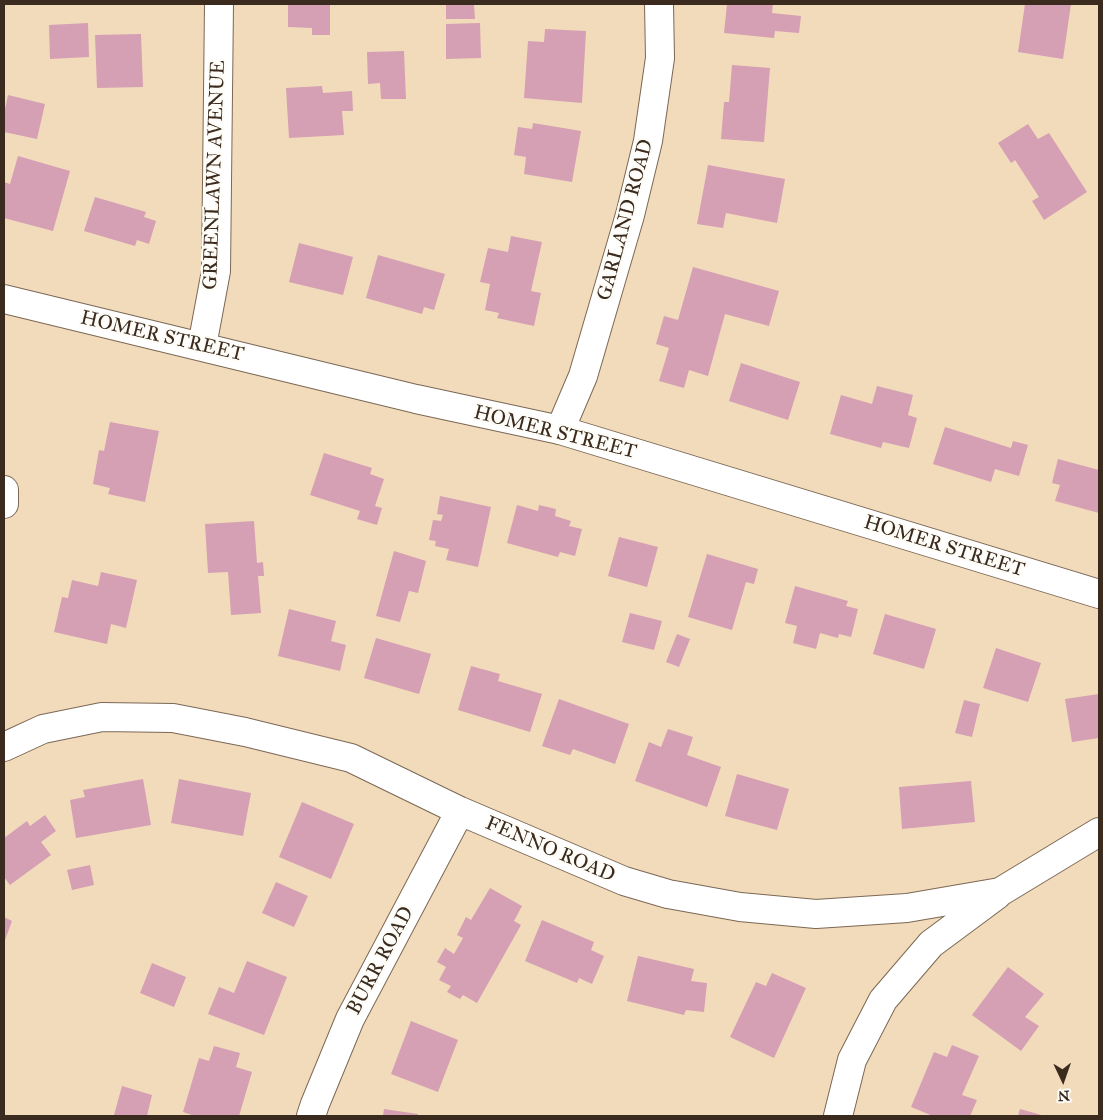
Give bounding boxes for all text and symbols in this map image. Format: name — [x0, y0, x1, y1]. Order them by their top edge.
street label: GREENLAWN AVENUE — [199, 60, 231, 290]
street label: GARLAND ROAD — [593, 137, 659, 303]
street label: HOMER STREET — [78, 307, 246, 367]
street label: HOMER STREET — [471, 401, 639, 465]
street label: HOMER STREET — [861, 511, 1027, 583]
street label: FENNO ROAD — [482, 812, 618, 888]
street label: BURR ROAD — [342, 903, 420, 1019]
north arrow — [1038, 1055, 1088, 1105]
text: N — [1057, 1087, 1070, 1104]

